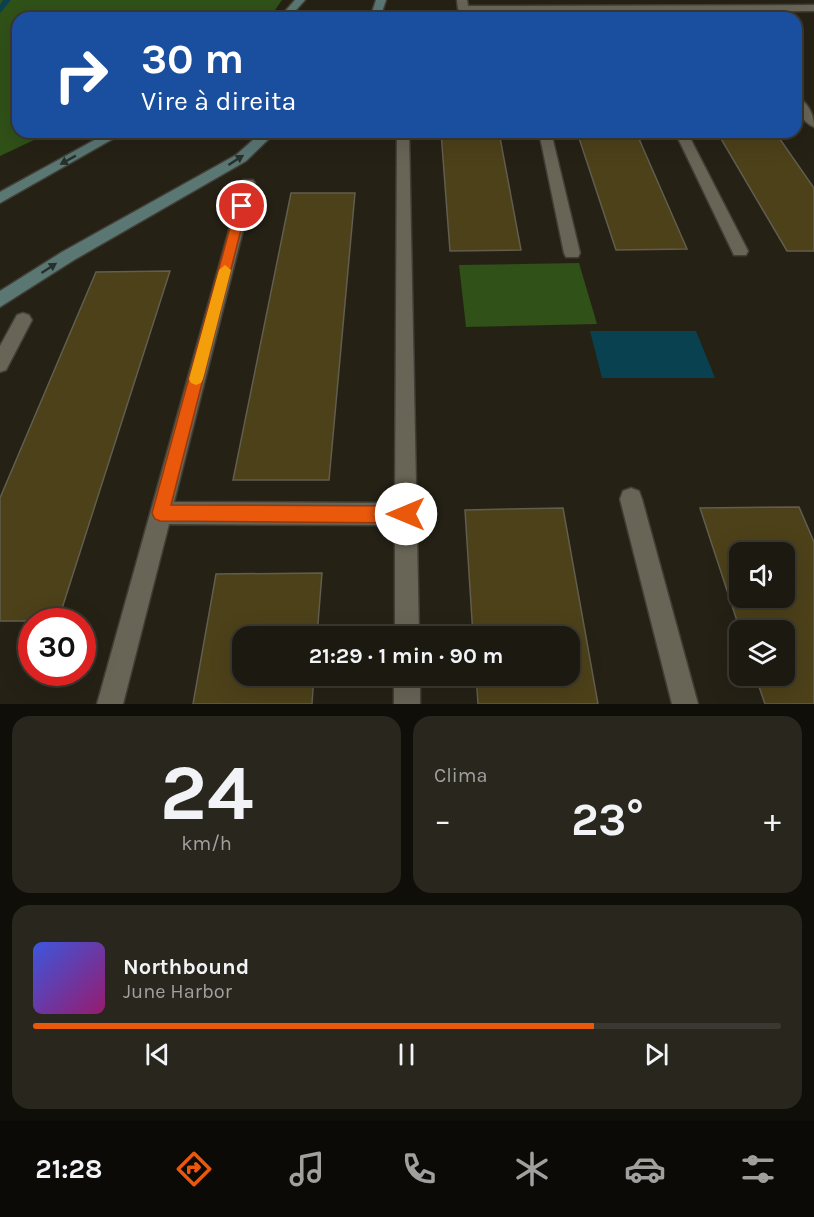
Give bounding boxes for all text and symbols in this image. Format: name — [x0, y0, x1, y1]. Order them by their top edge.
text: 30 m — [141, 34, 244, 84]
icon: right — [42, 36, 120, 114]
text: Vire à direita — [141, 85, 296, 117]
one-way arrow — [59, 155, 76, 165]
one-way arrow — [228, 155, 244, 166]
pin — [216, 180, 267, 231]
icon: arrive — [225, 189, 258, 222]
one-way arrow — [41, 263, 57, 274]
position arrow — [374, 482, 438, 546]
map controls — [729, 542, 795, 686]
button: sound — [729, 542, 795, 608]
speed limit sign: 30 — [18, 608, 96, 686]
button: layers — [729, 620, 795, 686]
text: 21:29 · 1 min · 90 m — [309, 643, 503, 669]
text: 24 — [160, 747, 253, 839]
text: Clima — [434, 764, 488, 787]
text: 23° — [571, 794, 644, 846]
text: − — [434, 801, 451, 839]
text: + — [764, 801, 781, 839]
text: km/h — [181, 832, 232, 855]
text: Northbound — [123, 954, 249, 980]
text: June Harbor — [123, 980, 232, 1003]
icon: previous — [141, 1038, 174, 1071]
icon: pause — [390, 1038, 423, 1071]
icon: next — [640, 1038, 673, 1071]
icon: directions — [173, 1148, 215, 1190]
icon: music — [286, 1148, 328, 1190]
icon: phone — [398, 1148, 440, 1190]
icon: climate — [511, 1148, 553, 1190]
icon: car — [624, 1148, 666, 1190]
icon: filters — [737, 1148, 779, 1190]
text: 21:28 — [35, 1153, 102, 1185]

